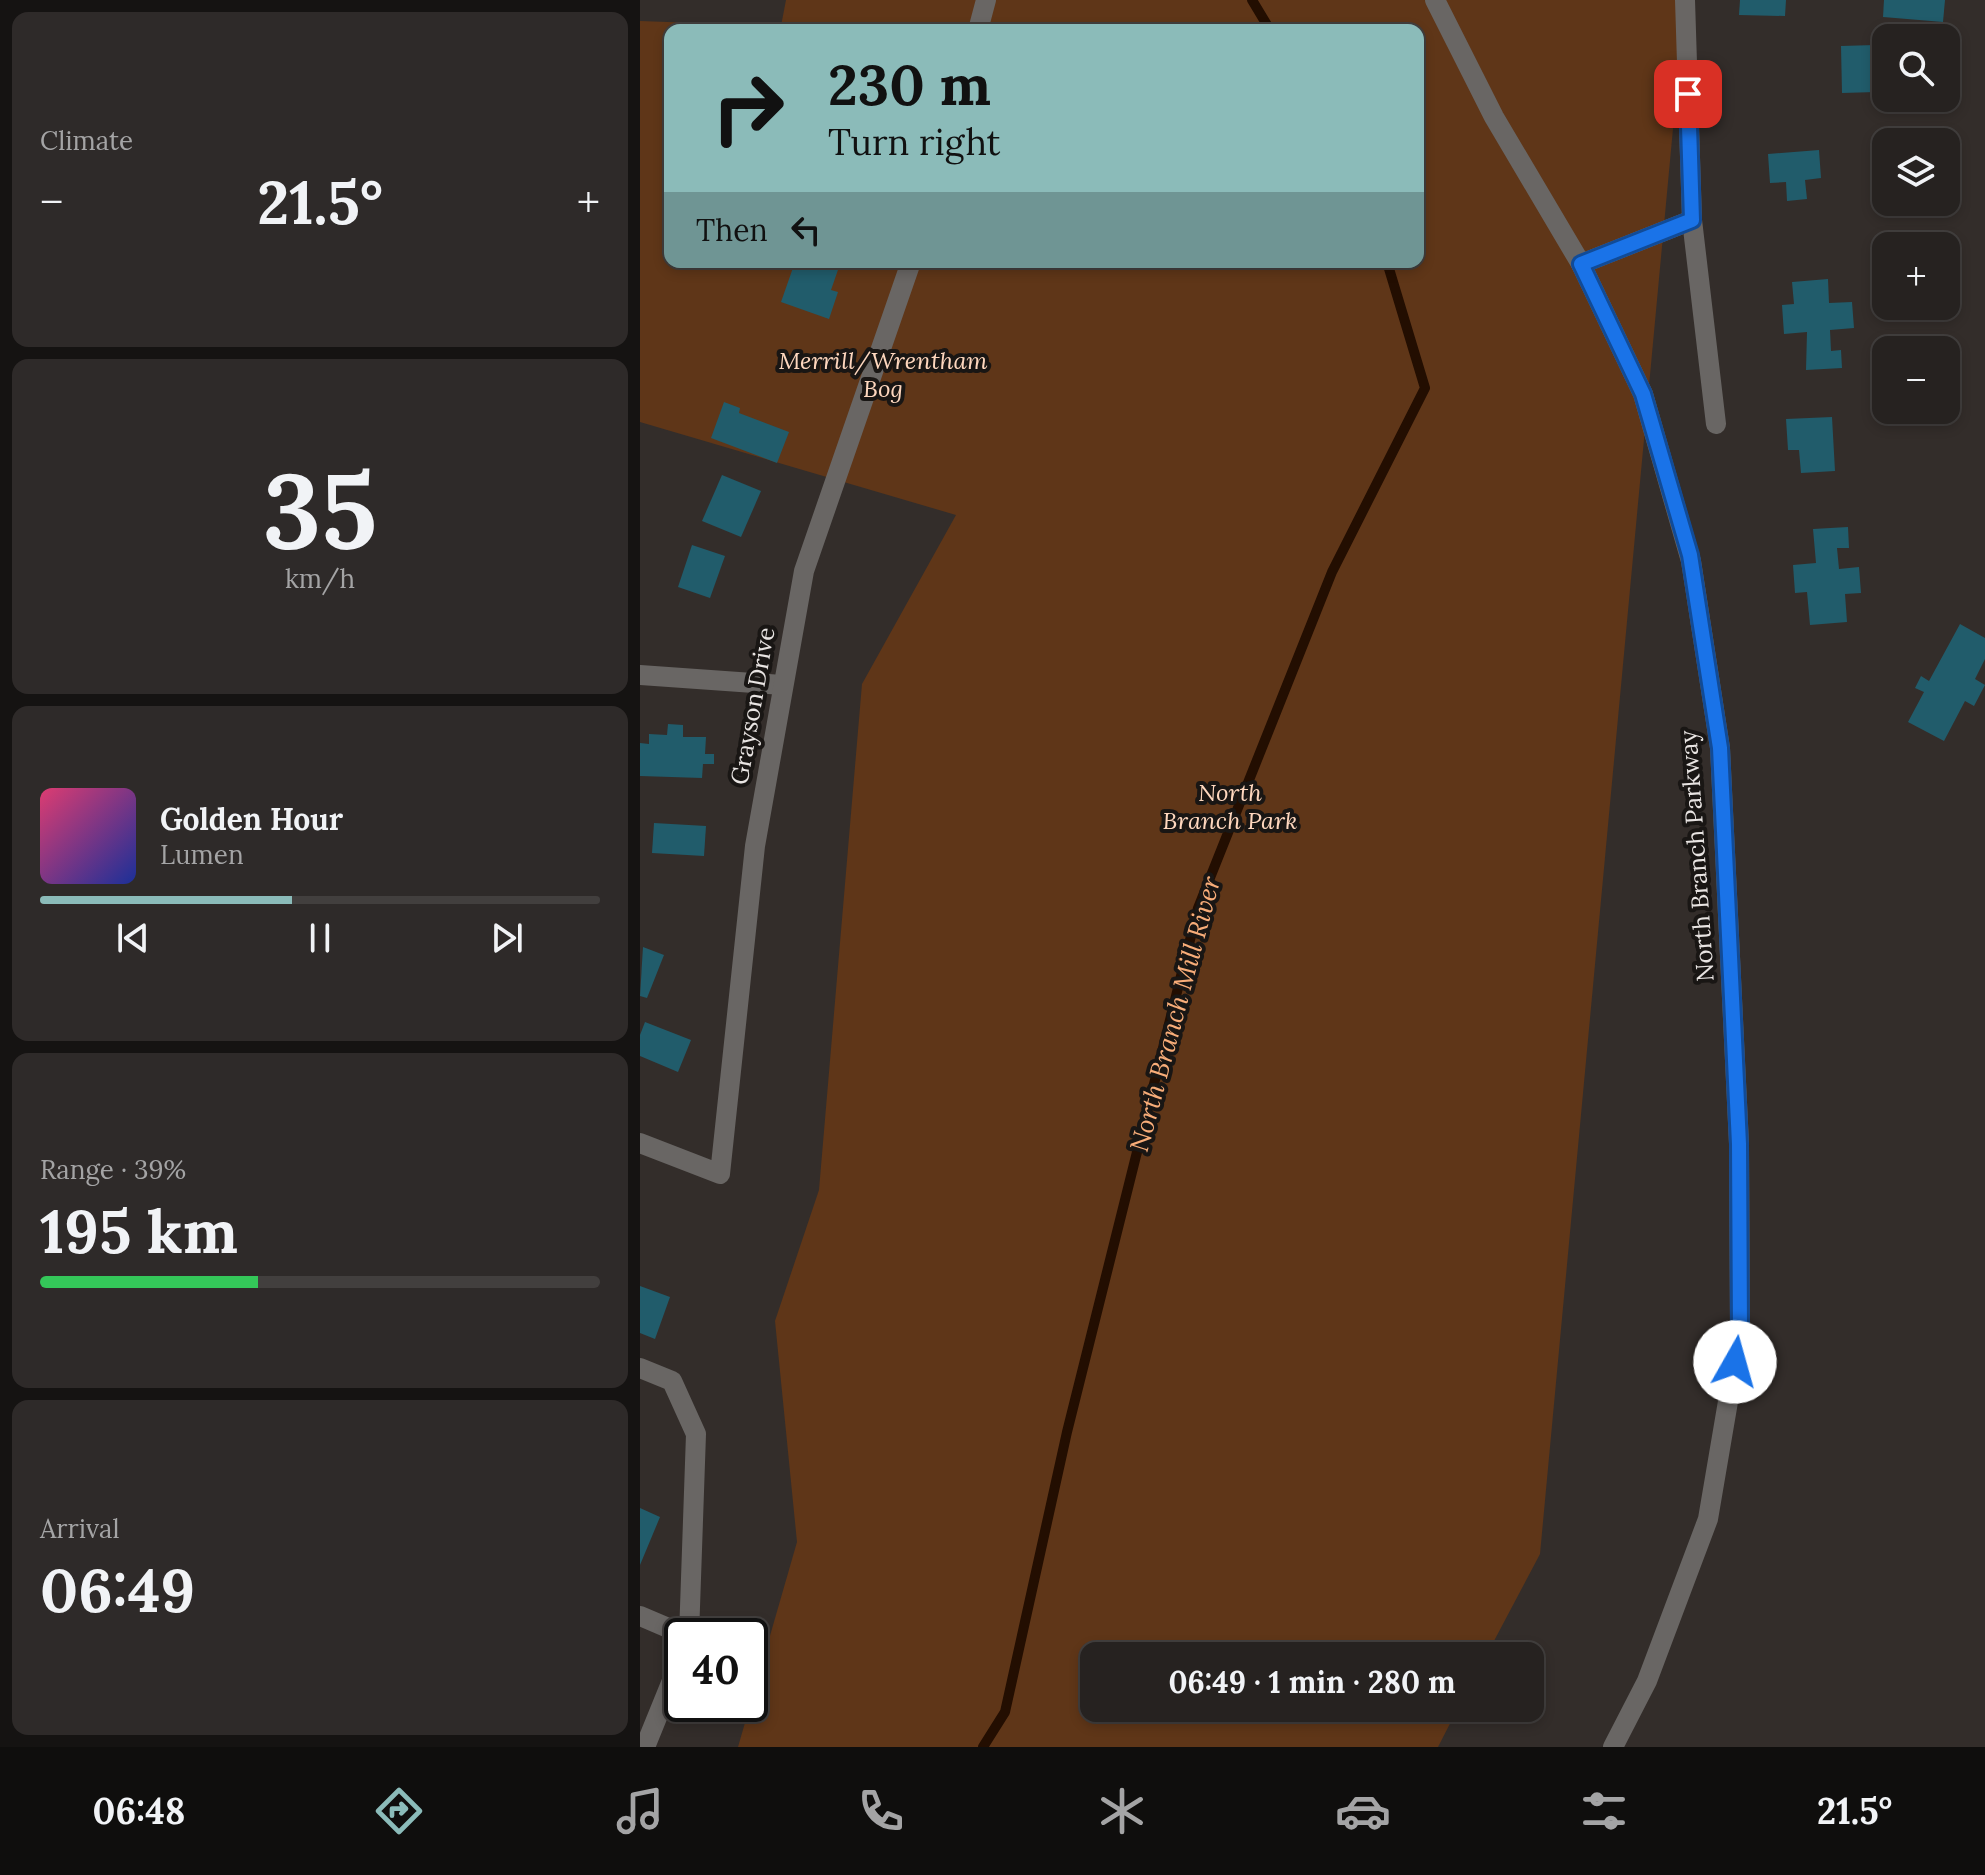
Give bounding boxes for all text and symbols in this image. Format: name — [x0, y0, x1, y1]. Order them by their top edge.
map controls — [1872, 24, 1960, 424]
button: search — [1872, 24, 1960, 112]
text: 230 m — [828, 49, 991, 120]
icon: right — [696, 56, 800, 160]
pin — [1654, 60, 1722, 128]
icon: arrive — [1666, 72, 1710, 116]
text: Turn right — [828, 119, 1001, 165]
text: Climate — [40, 124, 133, 157]
button: layers — [1872, 128, 1960, 216]
text: 21.5° — [257, 164, 383, 240]
text: − — [40, 174, 63, 230]
text: + — [577, 174, 600, 230]
icon: left — [784, 208, 828, 252]
text: Then — [696, 211, 768, 249]
button: + — [1872, 232, 1960, 320]
button: − — [1872, 336, 1960, 424]
park label: Merrill/Wrentham Bog — [778, 345, 988, 404]
text: 35 — [263, 443, 377, 576]
text: km/h — [285, 562, 355, 595]
street label: Grayson Drive — [723, 625, 782, 787]
street label: North Branch Parkway — [1672, 729, 1721, 983]
park label: North Branch Park — [1162, 777, 1298, 836]
text: Golden Hour — [160, 800, 343, 838]
text: Lumen — [160, 838, 244, 871]
water label: North Branch Mill River — [1122, 872, 1227, 1155]
icon: previous — [111, 916, 155, 960]
icon: pause — [298, 916, 342, 960]
icon: next — [485, 916, 529, 960]
text: Range · 39% — [40, 1153, 186, 1186]
text: 195 km — [40, 1193, 238, 1269]
position arrow — [1693, 1320, 1777, 1404]
text: Arrival — [40, 1512, 119, 1545]
text: 06:49 — [40, 1552, 195, 1628]
speed limit sign: 40 — [664, 1618, 768, 1722]
text: 06:49 · 1 min · 280 m — [1169, 1663, 1455, 1701]
icon: directions — [371, 1783, 427, 1839]
icon: music — [612, 1783, 668, 1839]
icon: phone — [853, 1783, 909, 1839]
icon: climate — [1094, 1783, 1150, 1839]
icon: car — [1335, 1783, 1391, 1839]
icon: filters — [1576, 1783, 1632, 1839]
text: 06:48 — [93, 1788, 185, 1834]
text: 21.5° — [1817, 1788, 1892, 1834]

